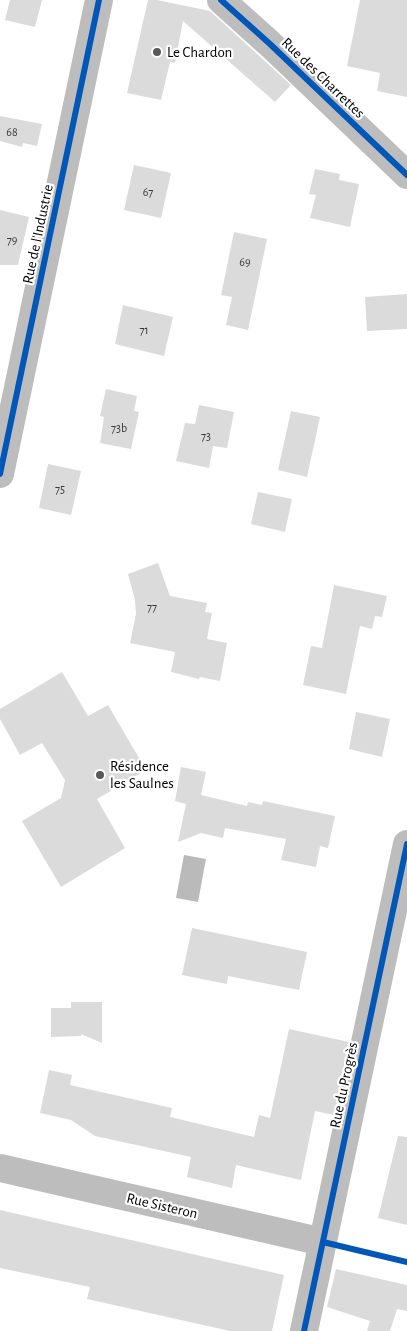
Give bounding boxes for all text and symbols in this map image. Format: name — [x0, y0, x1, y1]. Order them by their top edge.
street label: Rue des Charrettes — [278, 34, 368, 122]
place label: Le Chardon — [167, 43, 232, 61]
marker: Le Chardon — [151, 46, 163, 58]
house number: 68 — [6, 125, 18, 139]
street label: Rue de l'Industrie — [19, 183, 57, 285]
house number: 67 — [143, 185, 153, 199]
house number: 79 — [7, 233, 17, 247]
house number: 69 — [239, 255, 251, 269]
house number: 71 — [139, 323, 149, 337]
house number: 73b — [111, 421, 127, 435]
house number: 73 — [201, 429, 211, 443]
house number: 75 — [55, 482, 65, 496]
house number: 77 — [147, 600, 157, 614]
place label: Résidence les Saulnes — [110, 757, 174, 792]
marker: Résidence les Saulnes — [94, 769, 106, 781]
street label: Rue du Progrès — [326, 1040, 362, 1130]
street label: Rue Sisteron — [125, 1189, 199, 1223]

